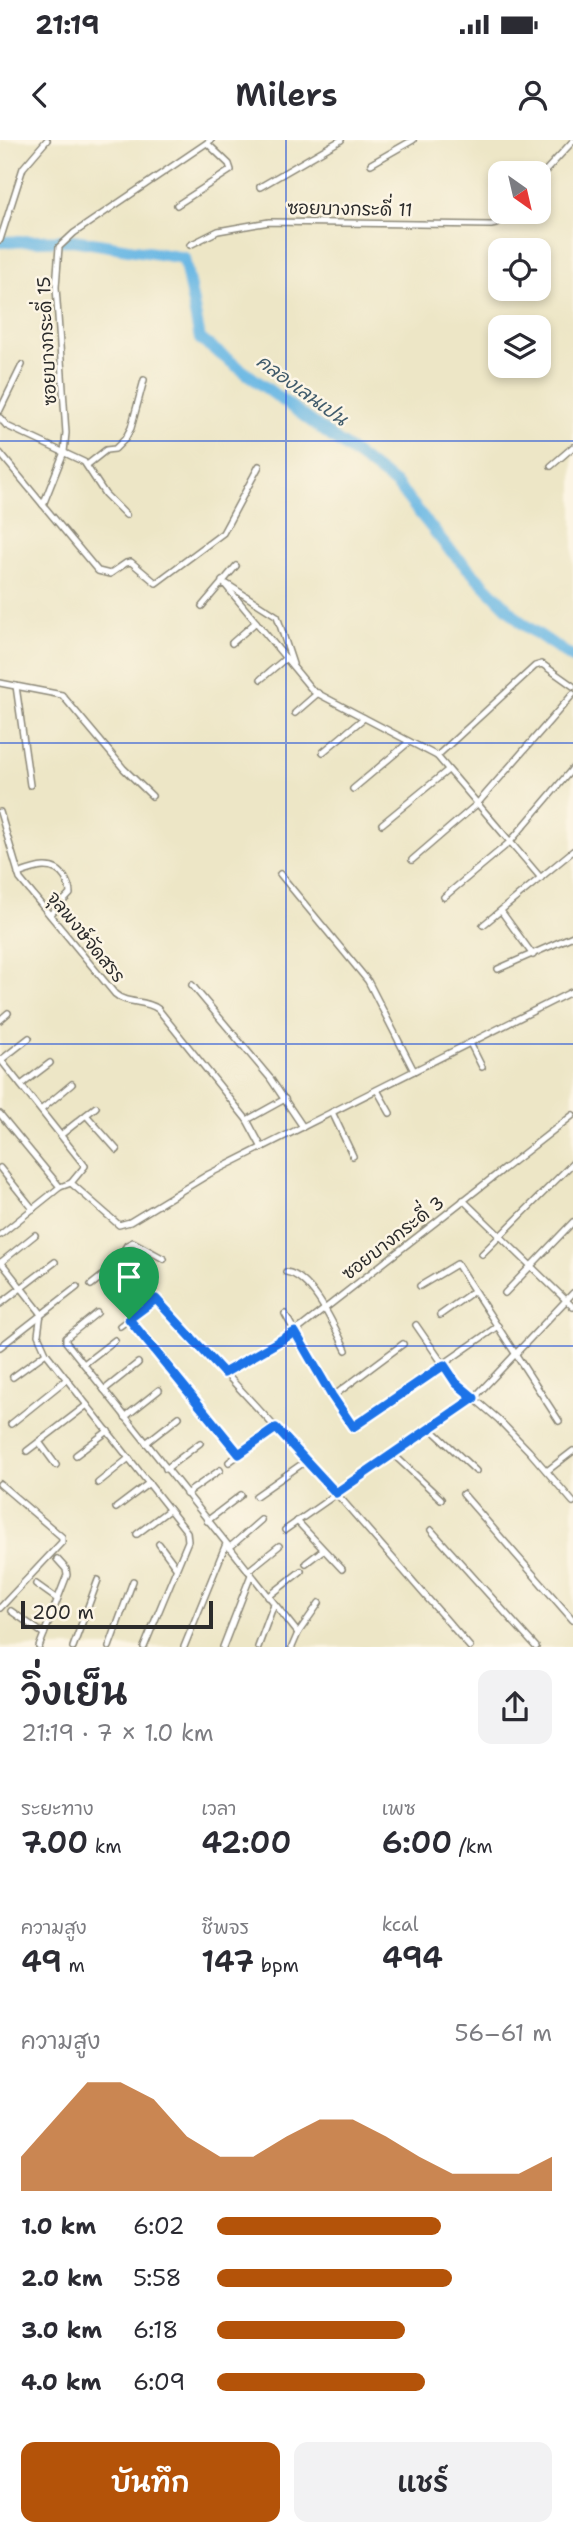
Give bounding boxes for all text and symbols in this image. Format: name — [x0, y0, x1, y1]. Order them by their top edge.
text: 21:19 — [35, 7, 99, 42]
text: Milers — [235, 73, 338, 116]
icon: back — [21, 76, 59, 114]
icon: person — [514, 76, 552, 114]
north arrow — [488, 161, 551, 224]
map controls — [488, 161, 551, 378]
street label: ซอยบางกระดี่ 11 — [287, 190, 413, 222]
button: locate — [488, 238, 551, 301]
street label: ซอยบางกระดี่ 15 — [26, 276, 62, 406]
button: layers — [488, 315, 551, 378]
water label: คลองเลนเปน — [252, 349, 353, 432]
street label: จุลพงษ์จัดสรร — [40, 886, 131, 989]
street label: ซอยบางกระดี่ 3 — [333, 1186, 449, 1286]
pin — [99, 1247, 159, 1319]
icon: arrive — [110, 1258, 148, 1296]
scale bar — [21, 1598, 214, 1630]
text: 200 m — [32, 1600, 94, 1625]
text: วิ่งเย็น — [21, 1666, 127, 1717]
button: share — [478, 1670, 552, 1744]
text: 21:19 · 7 × 1.0 km — [21, 1718, 214, 1748]
text: ระยะทาง — [21, 1796, 94, 1821]
text: เวลา — [201, 1796, 236, 1821]
text: เพซ — [382, 1796, 416, 1821]
text: 7.00 — [21, 1822, 88, 1863]
text: 42:00 — [201, 1822, 291, 1863]
text: 6:00 — [382, 1822, 452, 1863]
text: km — [88, 1834, 122, 1859]
text: /km — [452, 1834, 493, 1859]
text: kcal — [382, 1912, 419, 1937]
text: ความสูง — [21, 1915, 87, 1940]
text: ชีพจร — [201, 1915, 249, 1940]
text: 494 — [382, 1937, 443, 1978]
text: 49 — [21, 1941, 62, 1982]
text: 147 — [201, 1941, 254, 1982]
text: m — [62, 1953, 85, 1978]
text: bpm — [254, 1953, 299, 1978]
text: 56–61 m — [454, 2018, 552, 2048]
text: ความสูง — [21, 2026, 100, 2056]
text: 1.0 km — [21, 2211, 96, 2241]
text: 6:02 — [133, 2211, 185, 2241]
text: 2.0 km — [21, 2263, 103, 2293]
text: 5:58 — [133, 2263, 182, 2293]
text: 3.0 km — [21, 2315, 102, 2345]
text: 6:18 — [133, 2315, 178, 2345]
text: 4.0 km — [21, 2367, 102, 2397]
text: 6:09 — [133, 2367, 185, 2397]
button: บันทึก — [21, 2442, 280, 2522]
button: แชร์ — [294, 2442, 552, 2522]

